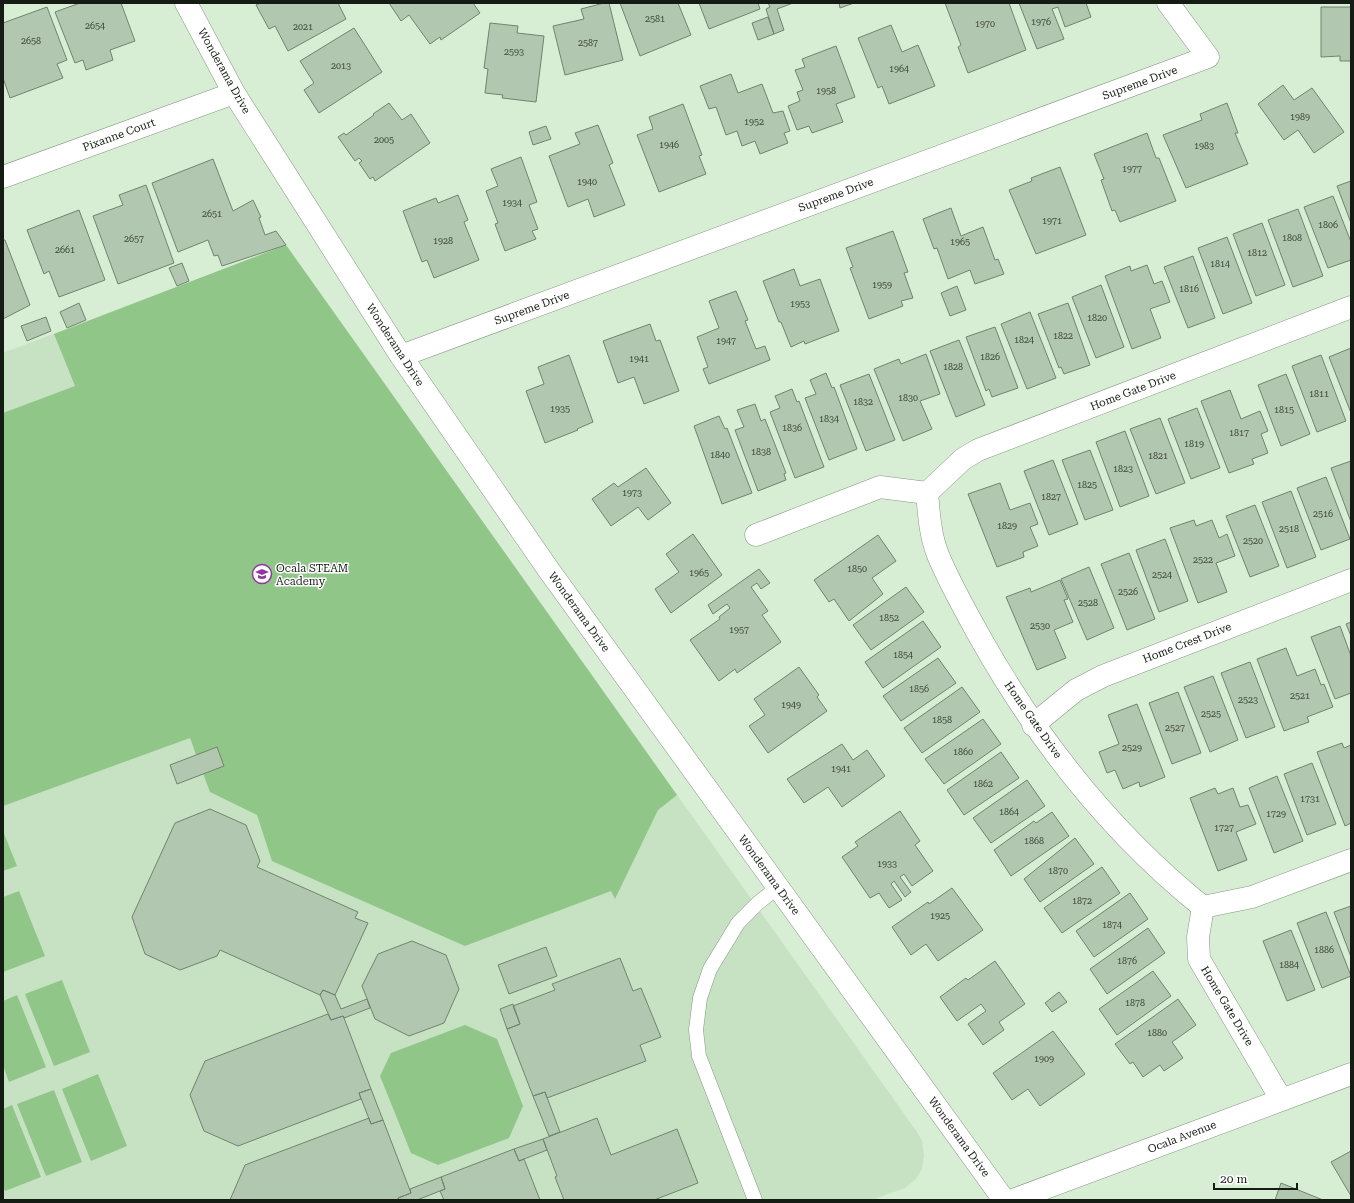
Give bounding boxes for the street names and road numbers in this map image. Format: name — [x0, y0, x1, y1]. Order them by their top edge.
street label: Wonderama Drive — [195, 26, 253, 116]
street label: Supreme Drive — [1101, 63, 1179, 103]
street label: Pixanne Court — [81, 116, 157, 154]
street label: Supreme Drive — [797, 175, 875, 215]
street label: Supreme Drive — [493, 288, 571, 328]
street label: Wonderama Drive — [364, 301, 426, 389]
street label: Home Gate Drive — [1088, 369, 1178, 413]
street label: Wonderama Drive — [546, 570, 612, 654]
street label: Home Crest Drive — [1141, 620, 1233, 666]
street label: Home Gate Drive — [1002, 679, 1064, 761]
street label: Wonderama Drive — [736, 833, 802, 917]
street label: Home Gate Drive — [1198, 964, 1256, 1048]
street label: Wonderama Drive — [926, 1095, 992, 1179]
street label: Ocala Avenue — [1146, 1118, 1218, 1156]

